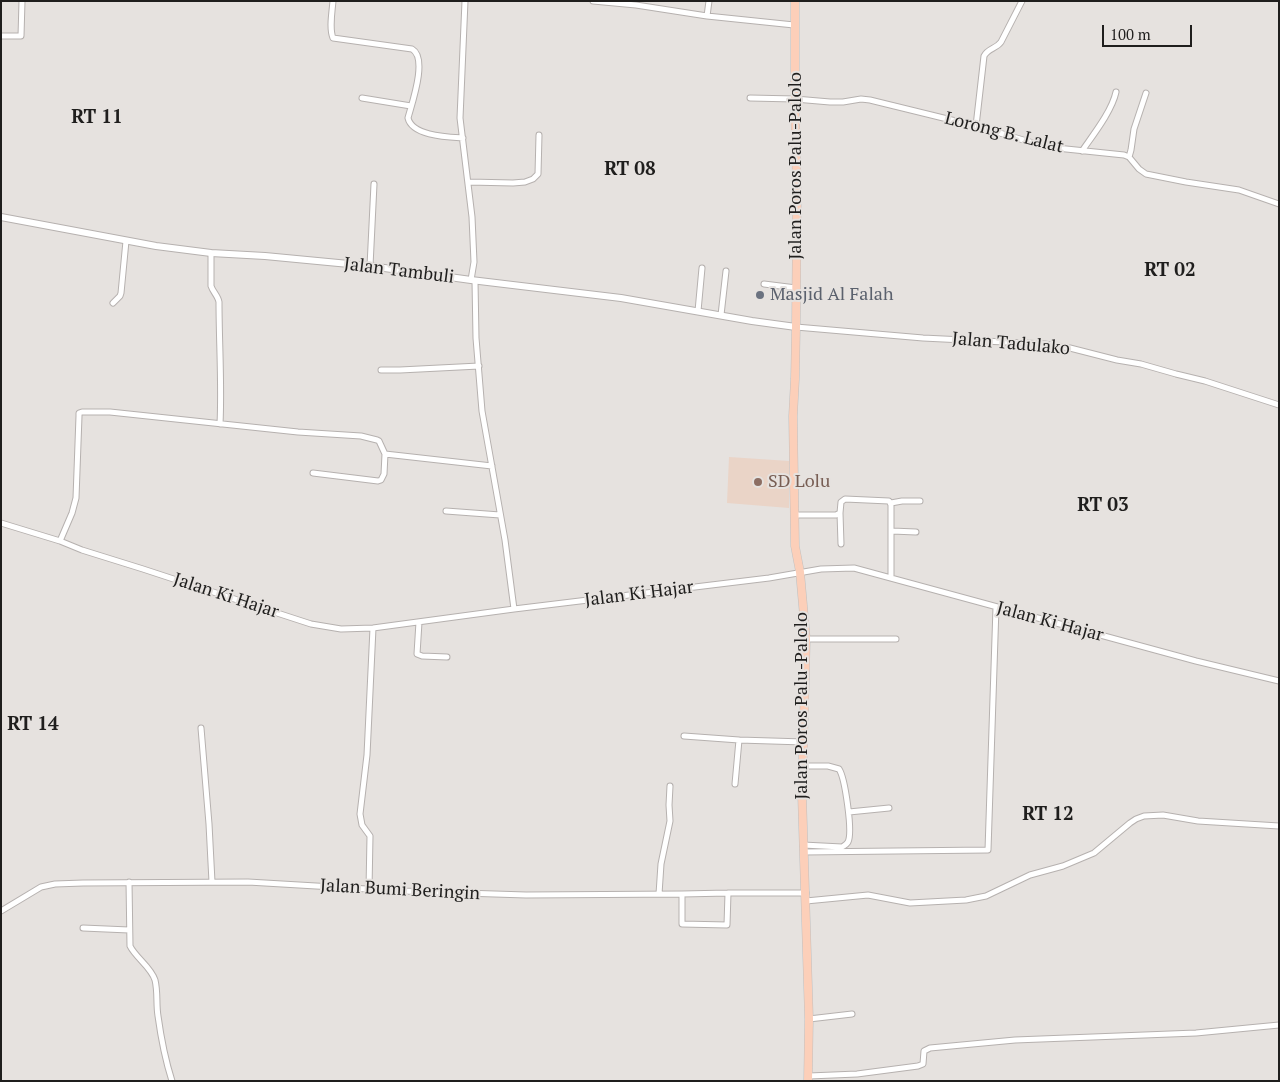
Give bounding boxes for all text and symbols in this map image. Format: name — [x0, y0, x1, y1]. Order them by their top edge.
scale bar — [1105, 15, 1195, 47]
text: 100 m — [1110, 24, 1151, 44]
street label: Jalan Poros Palu-Palolo — [785, 72, 807, 260]
district label: RT 11 — [71, 107, 123, 129]
street label: Lorong B. Lalat — [942, 108, 1066, 158]
district label: RT 08 — [604, 159, 656, 181]
street label: Jalan Tambuli — [343, 254, 455, 288]
district label: RT 02 — [1144, 260, 1196, 282]
place label: Masjid Al Falah — [770, 284, 893, 306]
marker: Masjid Al Falah — [754, 289, 766, 301]
street label: Jalan Tadulako — [951, 328, 1071, 360]
place label: SD Lolu — [768, 471, 830, 493]
marker: SD Lolu — [752, 476, 764, 488]
district label: RT 03 — [1077, 495, 1129, 517]
street label: Jalan Ki Hajar — [171, 569, 281, 623]
street label: Jalan Ki Hajar — [583, 577, 695, 611]
street label: Jalan Ki Hajar — [994, 597, 1106, 647]
street label: Jalan Poros Palu-Palolo — [791, 612, 813, 800]
district label: RT 14 — [7, 714, 59, 736]
district label: RT 12 — [1022, 804, 1074, 826]
street label: Jalan Bumi Beringin — [319, 875, 481, 905]

